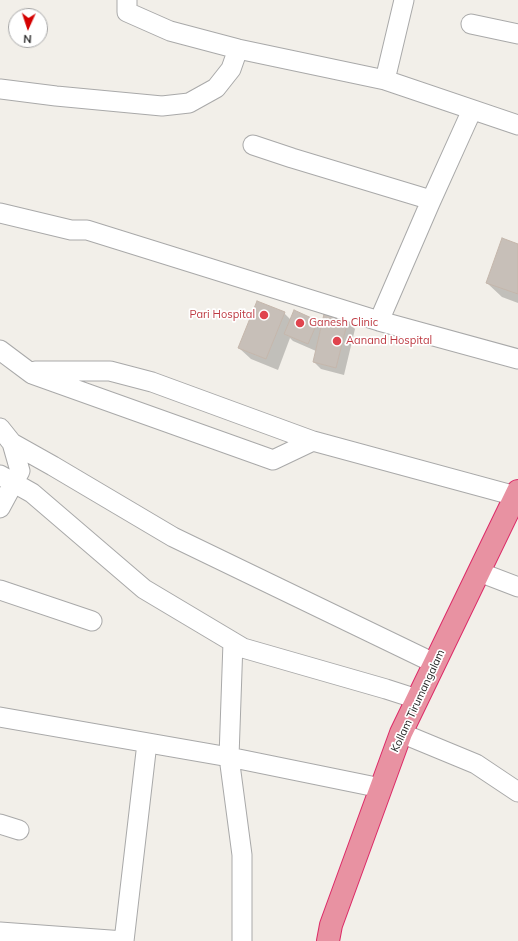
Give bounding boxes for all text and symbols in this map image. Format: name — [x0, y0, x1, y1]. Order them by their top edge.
north arrow — [8, 8, 48, 48]
text: N — [23, 32, 32, 46]
place label: Pari Hospital — [190, 308, 255, 322]
marker: Pari Hospital — [258, 309, 270, 321]
place label: Ganesh Clinic — [309, 316, 378, 330]
marker: Ganesh Clinic — [294, 317, 306, 329]
place label: Aanand Hospital — [346, 334, 432, 348]
marker: Aanand Hospital — [331, 335, 343, 347]
street label: Kollam Tirumangalam — [388, 647, 448, 755]

